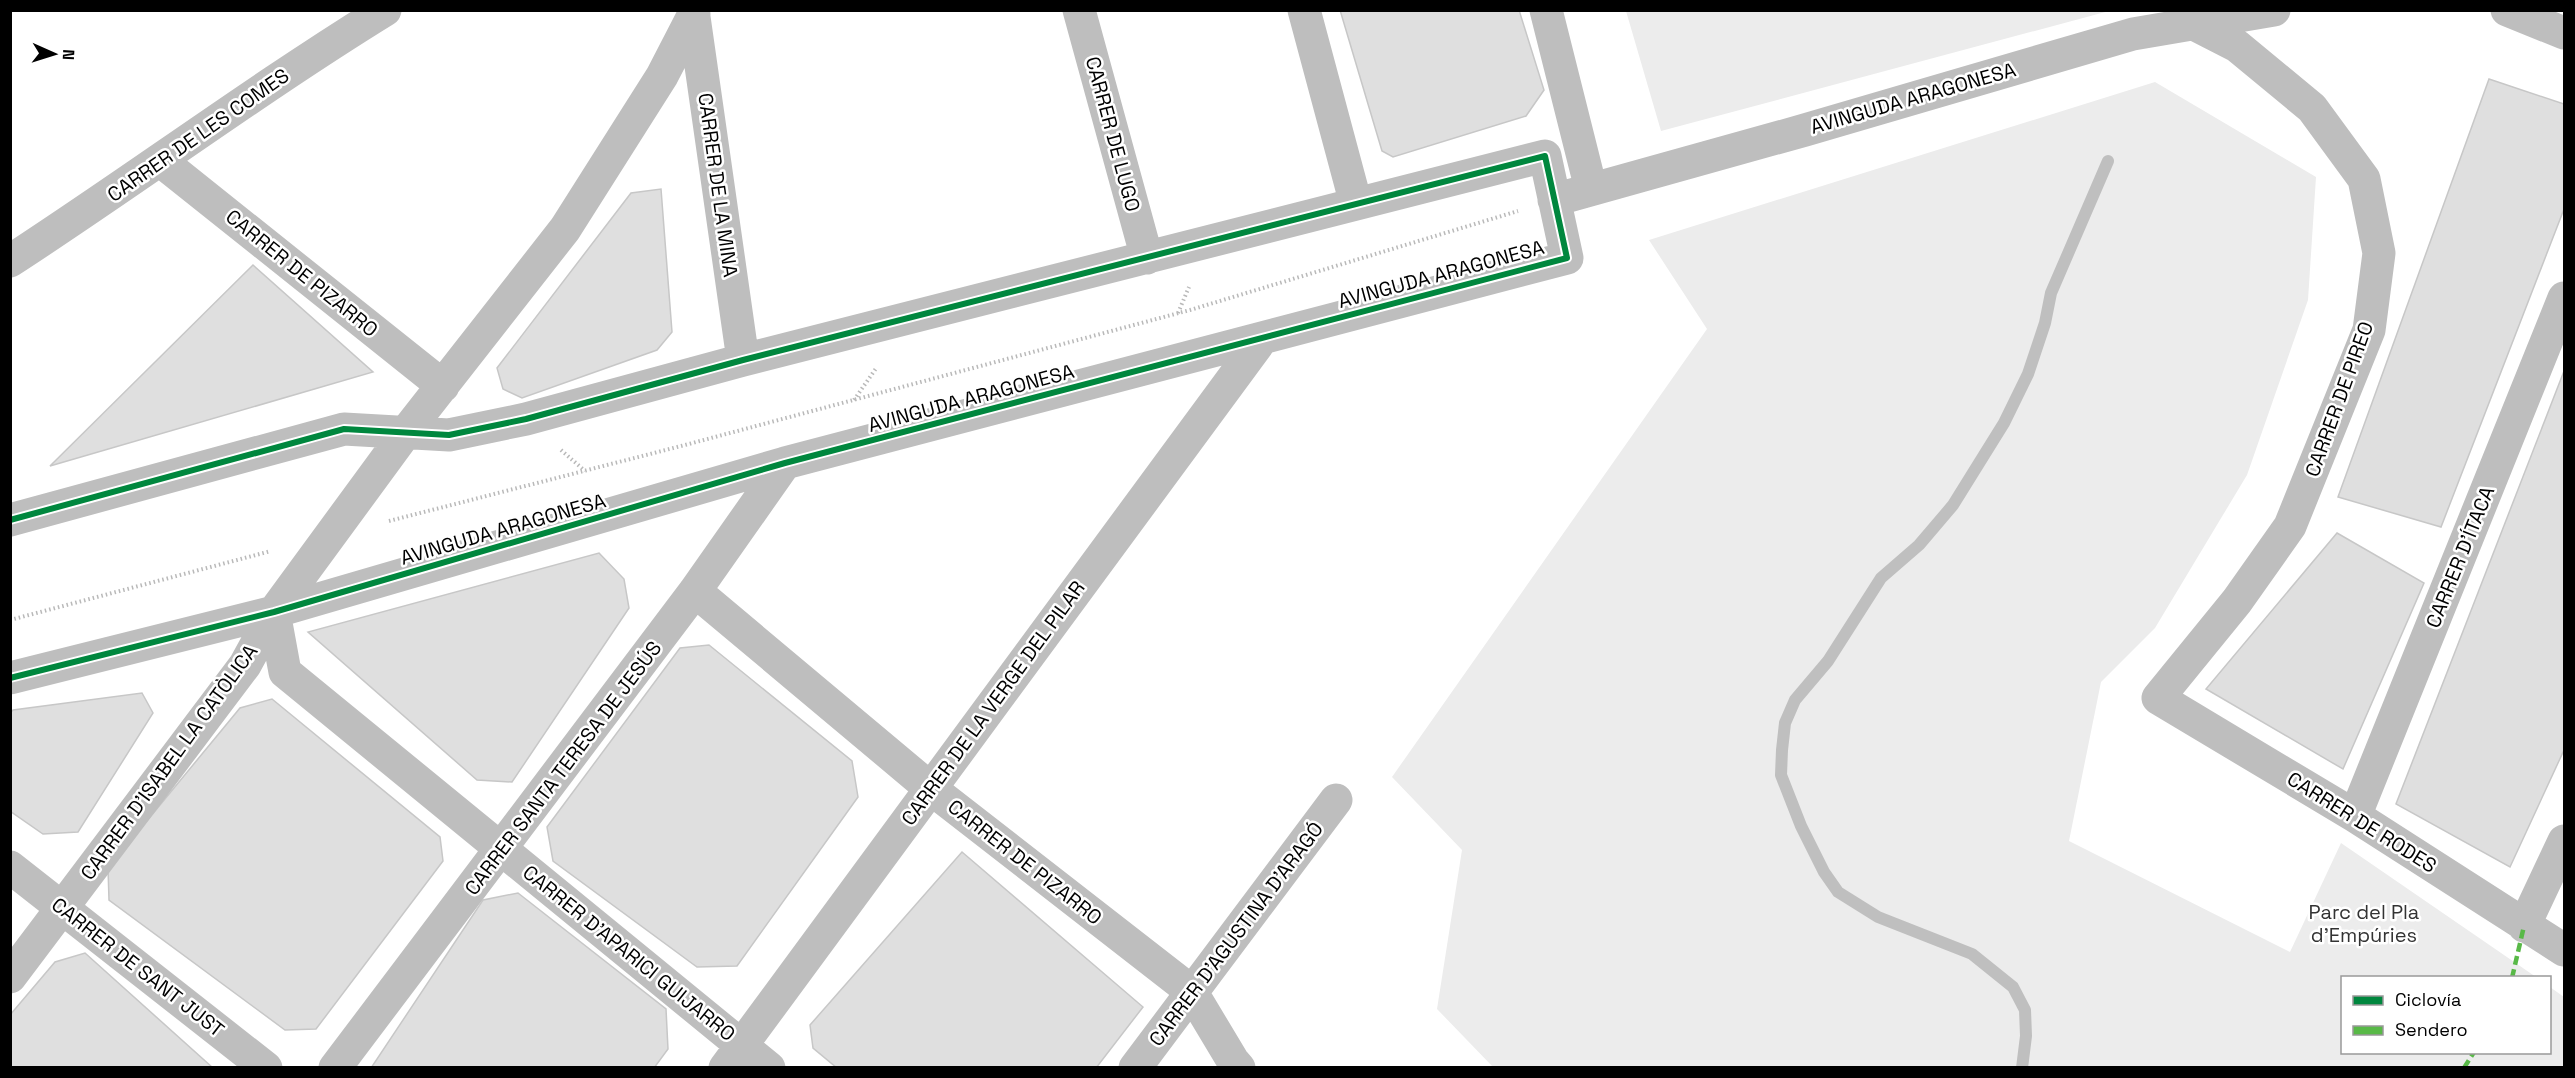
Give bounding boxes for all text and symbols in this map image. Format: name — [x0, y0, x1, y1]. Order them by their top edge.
north arrow — [24, 24, 84, 84]
text: N — [58, 49, 79, 61]
street label: CARRER DE LUGO — [1080, 53, 1146, 215]
street label: AVINGUDA ARAGONESA — [1807, 56, 2019, 140]
street label: CARRER DE LES COMES — [102, 62, 294, 208]
street label: CARRER DE LA MINA — [692, 91, 744, 279]
street label: CARRER DE PIZARRO — [220, 203, 384, 343]
street label: AVINGUDA ARAGONESA — [1335, 234, 1547, 314]
street label: CARRER DE PIREO — [2299, 318, 2379, 480]
street label: AVINGUDA ARAGONESA — [865, 358, 1077, 438]
street label: CARRER D'ÍTACA — [2420, 482, 2500, 632]
street label: AVINGUDA ARAGONESA — [397, 487, 609, 571]
street label: CARRER DE LA VERGE DEL PILAR — [895, 575, 1091, 831]
street label: CARRER SANTA TERESA DE JESÚS — [459, 636, 667, 900]
street label: CARRER D'ISABEL LA CATÒLICA — [75, 639, 264, 885]
street label: CARRER DE RODES — [2282, 766, 2442, 878]
street label: CARRER DE PIZARRO — [943, 794, 1107, 930]
street label: CARRER D'AGUSTINA D'ARAGÓ — [1143, 817, 1329, 1051]
street label: CARRER D'APARICI GUIJARRO — [517, 859, 741, 1047]
street label: CARRER DE SANT JUST — [46, 891, 230, 1043]
park label: Parc del Pla d'Empúries — [2309, 899, 2419, 948]
legend — [2341, 976, 2551, 1054]
text: Ciclovía — [2395, 988, 2461, 1011]
text: Sendero — [2395, 1018, 2468, 1041]

